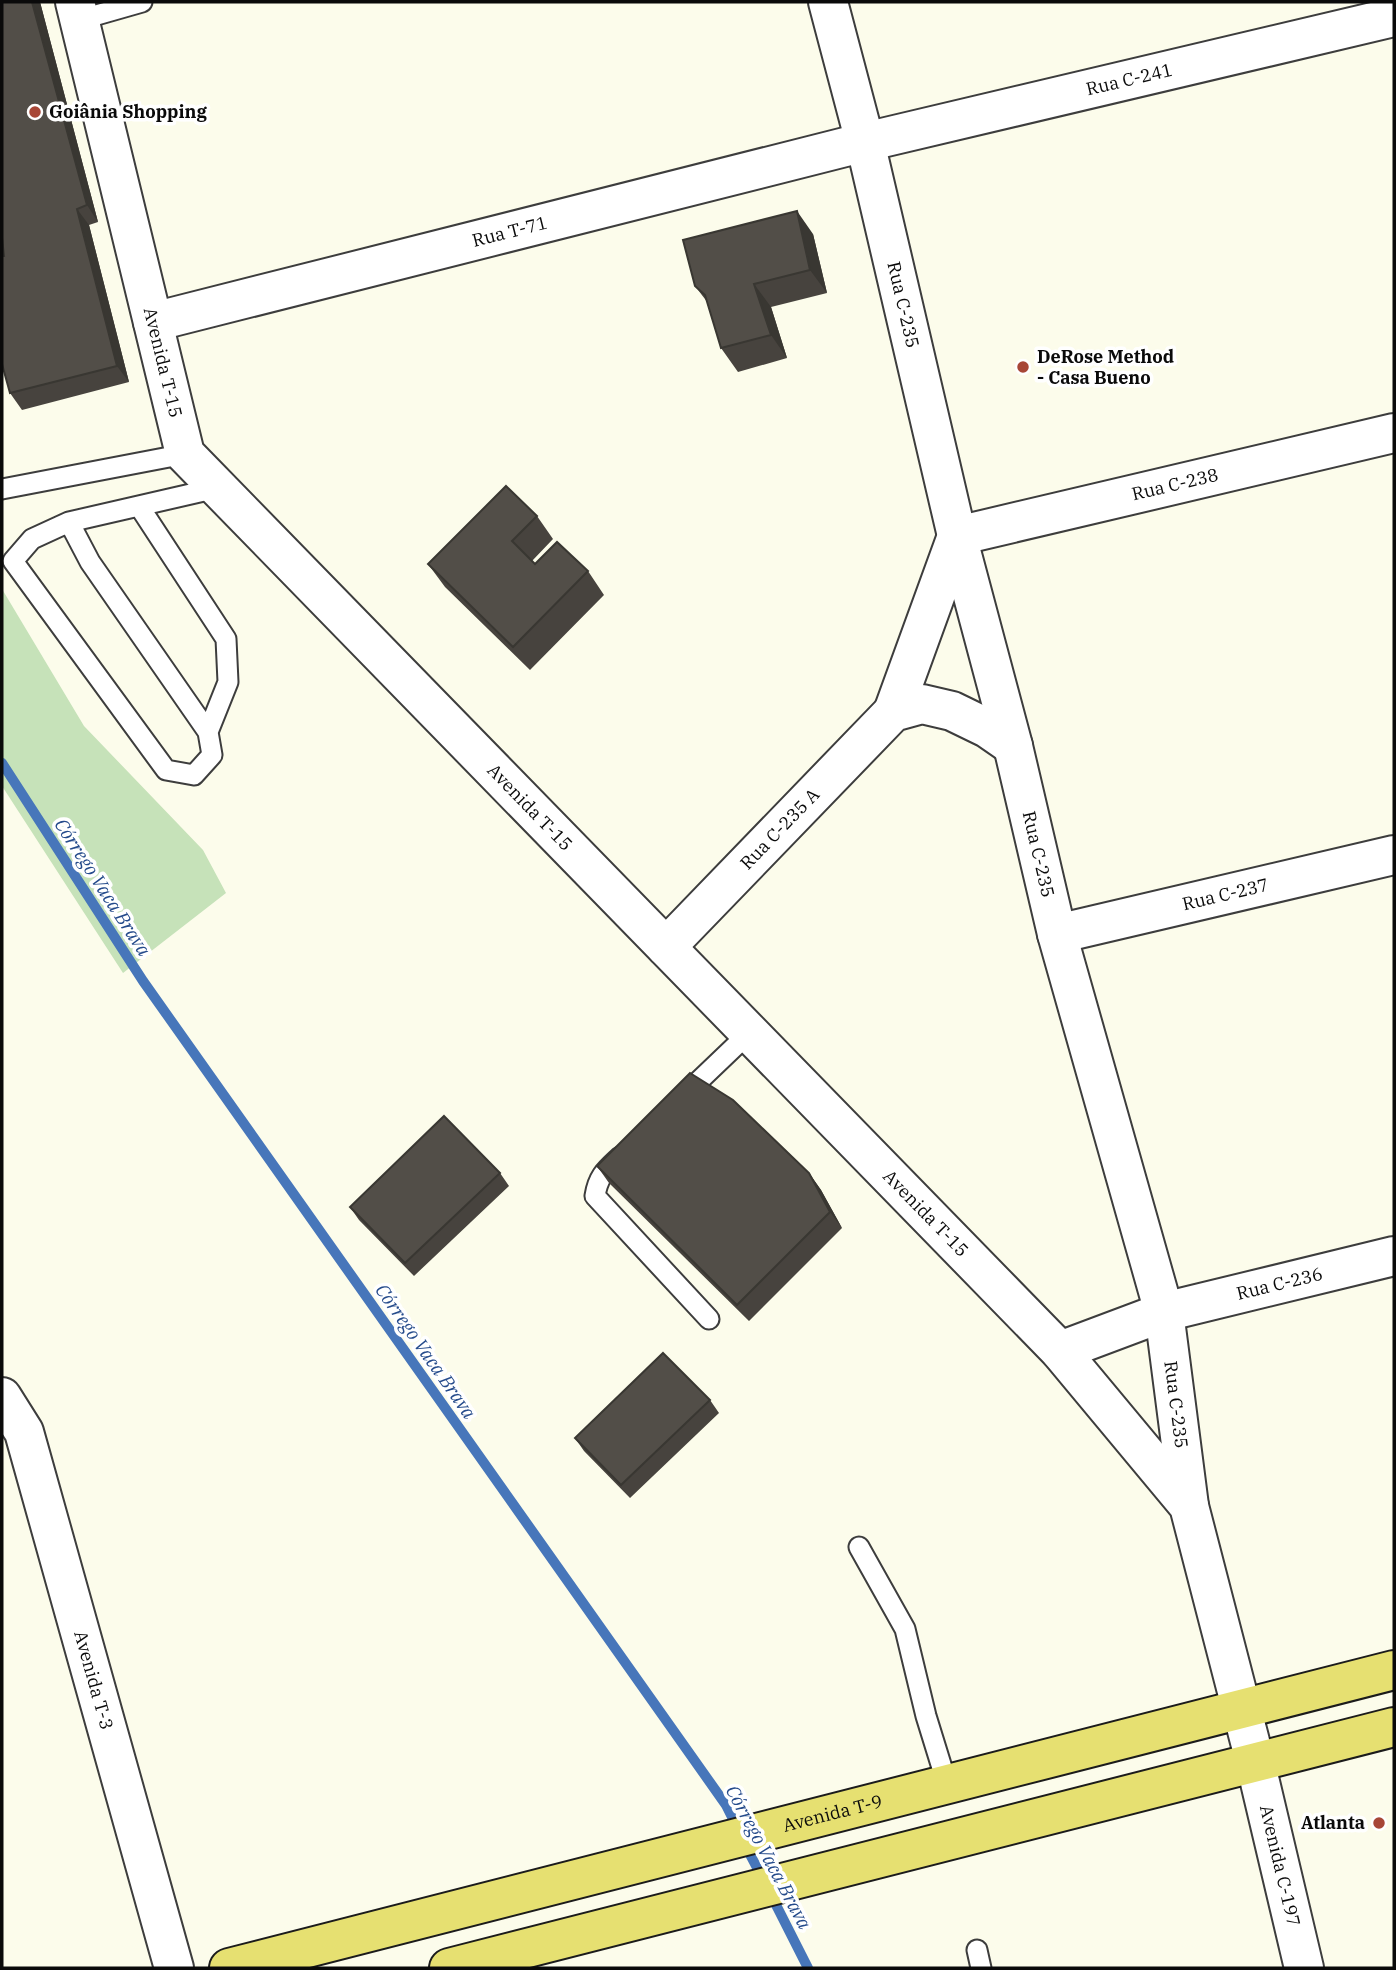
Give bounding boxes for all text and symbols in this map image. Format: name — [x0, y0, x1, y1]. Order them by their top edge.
street label: Rua C-241 — [1084, 58, 1175, 100]
place label: Goiânia Shopping — [49, 100, 207, 123]
marker: Goiânia Shopping — [27, 104, 43, 120]
street label: Rua T-71 — [470, 211, 550, 252]
street label: Rua C-235 — [882, 259, 925, 350]
street label: Avenida T-15 — [139, 305, 188, 420]
place label: DeRose Method - Casa Bueno — [1037, 345, 1174, 389]
marker: DeRose Method - Casa Bueno — [1015, 359, 1031, 375]
street label: Rua C-238 — [1129, 463, 1220, 505]
street label: Avenida T-15 — [483, 759, 578, 856]
street label: Rua C-235 A — [735, 783, 825, 874]
street label: Rua C-235 — [1018, 809, 1060, 900]
water label: Córrego Vaca Brava — [49, 814, 157, 961]
street label: Rua C-237 — [1180, 873, 1271, 915]
street label: Avenida T-15 — [879, 1165, 974, 1261]
street label: Rua C-236 — [1234, 1262, 1325, 1305]
water label: Córrego Vaca Brava — [370, 1279, 482, 1424]
street label: Rua C-235 — [1159, 1359, 1193, 1450]
street label: Avenida T-3 — [69, 1628, 119, 1732]
water label: Córrego Vaca Brava — [721, 1781, 817, 1934]
street label: Avenida T-9 — [780, 1789, 885, 1837]
street label: Avenida C-197 — [1255, 1803, 1306, 1929]
place label: Atlanta — [1301, 1811, 1365, 1834]
marker: Atlanta — [1371, 1815, 1387, 1831]

